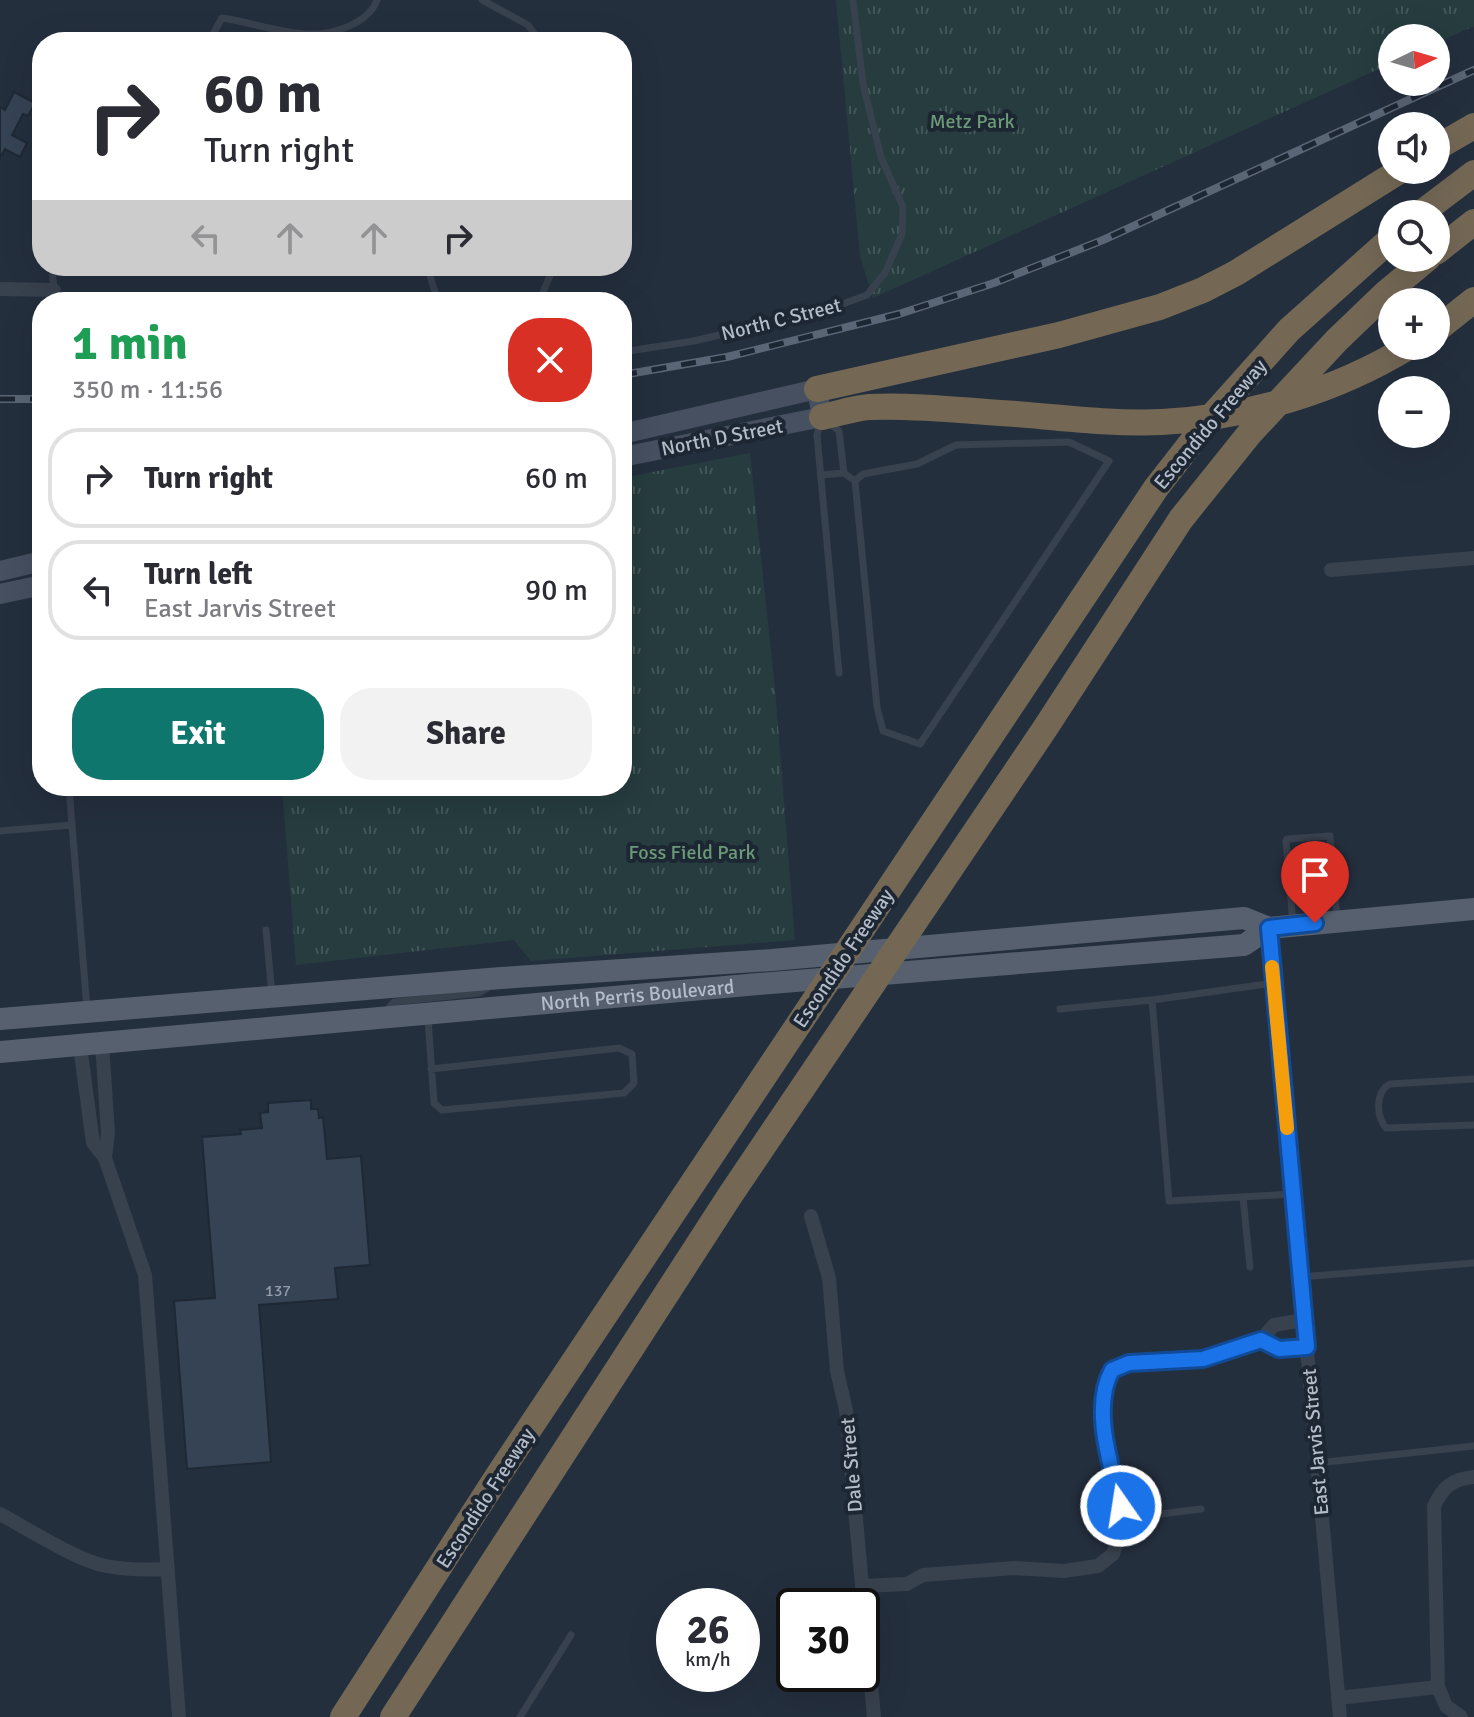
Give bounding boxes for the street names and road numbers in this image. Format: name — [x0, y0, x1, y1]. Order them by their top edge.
street label: North C Street — [719, 293, 844, 346]
street label: Escondido Freeway — [1149, 354, 1273, 495]
street label: North D Street — [659, 413, 785, 462]
street label: Escondido Freeway — [788, 883, 900, 1033]
street label: North Perris Boulevard — [540, 974, 735, 1016]
street label: East Jarvis Street — [1297, 1367, 1334, 1517]
street label: Dale Street — [835, 1416, 868, 1513]
street label: Escondido Freeway — [431, 1423, 540, 1573]

